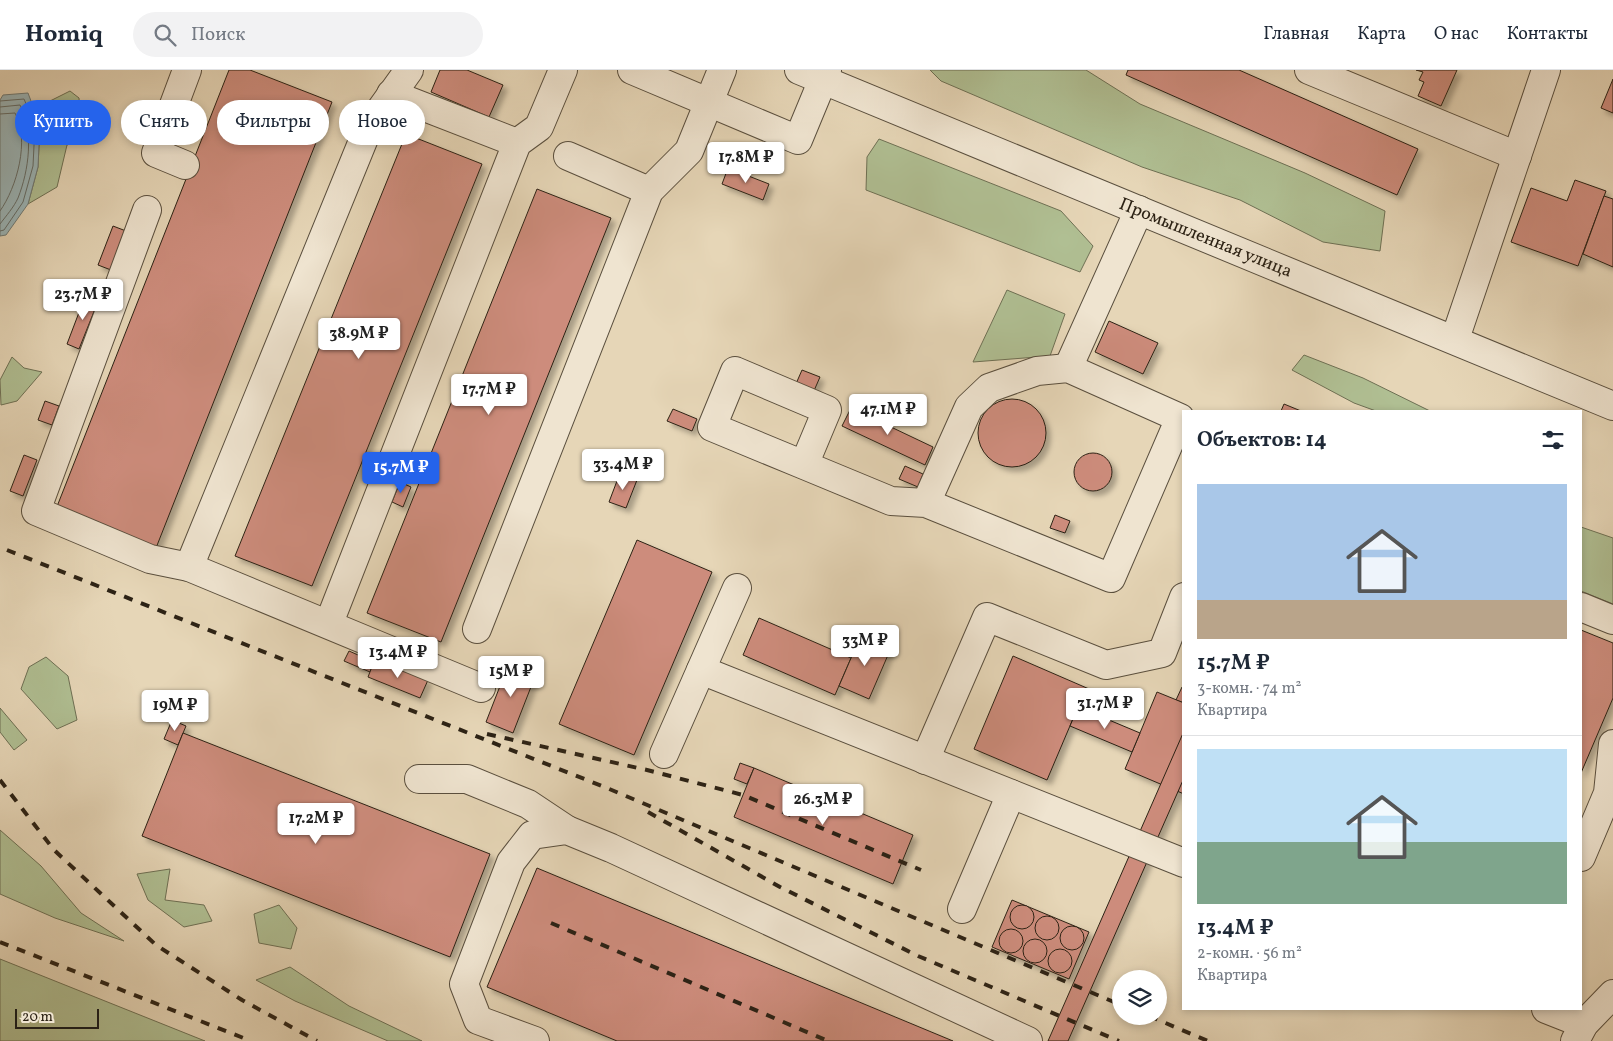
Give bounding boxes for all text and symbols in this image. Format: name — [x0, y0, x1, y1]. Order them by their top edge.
search box — [133, 12, 483, 57]
text: Homiq — [25, 18, 103, 52]
icon: search — [151, 21, 179, 49]
text: Поиск — [191, 22, 245, 48]
text: Главная — [1263, 22, 1329, 47]
text: Карта — [1357, 22, 1406, 47]
text: О нас — [1434, 22, 1479, 47]
text: Контакты — [1507, 22, 1588, 47]
chip: Купить — [15, 100, 111, 145]
chip: Снять — [121, 100, 207, 145]
chip: Фильтры — [217, 100, 329, 145]
chip: Новое — [339, 100, 425, 145]
pin: 17.8M ₽ — [700, 142, 792, 184]
text: 17.8M ₽ — [718, 147, 774, 169]
street label: Промышленная улица — [1115, 192, 1296, 285]
pin: 23.7M ₽ — [37, 278, 129, 321]
text: 23.7M ₽ — [54, 284, 112, 306]
pin: 38.9M ₽ — [313, 318, 405, 360]
text: 38.9M ₽ — [329, 323, 389, 345]
pin: 17.7M ₽ — [443, 374, 535, 416]
text: 17.7M ₽ — [462, 379, 516, 401]
pin: 47.1M ₽ — [842, 394, 934, 436]
text: 47.1M ₽ — [860, 399, 916, 421]
text: Объектов: 14 — [1197, 426, 1327, 455]
icon: filters — [1539, 426, 1567, 454]
pin: 33.4M ₽ — [577, 448, 669, 491]
pin: 15.7M ₽ — [355, 452, 447, 494]
text: 33.4M ₽ — [593, 454, 653, 476]
text: 15.7M ₽ — [373, 457, 429, 479]
icon: home — [1337, 516, 1427, 606]
pin: 33M ₽ — [830, 624, 900, 667]
text: 33M ₽ — [842, 630, 888, 652]
pin: 13.4M ₽ — [352, 636, 444, 679]
text: 13.4M ₽ — [369, 642, 427, 664]
text: 15.7M ₽ — [1197, 649, 1270, 678]
pin: 15M ₽ — [476, 656, 546, 698]
text: 15M ₽ — [489, 661, 533, 683]
text: 3-комн. · 74 m² — [1197, 678, 1301, 700]
pin: 31.7M ₽ — [1059, 688, 1151, 730]
pin: 19M ₽ — [140, 690, 210, 732]
text: 31.7M ₽ — [1077, 693, 1133, 715]
text: 19M ₽ — [153, 695, 197, 717]
text: Квартира — [1197, 700, 1267, 722]
icon: home — [1337, 782, 1427, 872]
pin: 26.3M ₽ — [777, 784, 869, 826]
text: 26.3M ₽ — [793, 789, 853, 811]
pin: 17.2M ₽ — [270, 802, 362, 845]
text: 17.2M ₽ — [289, 808, 343, 830]
text: 13.4M ₽ — [1197, 914, 1274, 943]
text: 2-комн. · 56 m² — [1197, 943, 1302, 965]
text: Квартира — [1197, 965, 1267, 987]
map controls — [1112, 970, 1167, 1025]
button: layers — [1112, 970, 1167, 1025]
scale bar — [15, 1006, 99, 1029]
text: 20 m — [22, 1008, 53, 1027]

